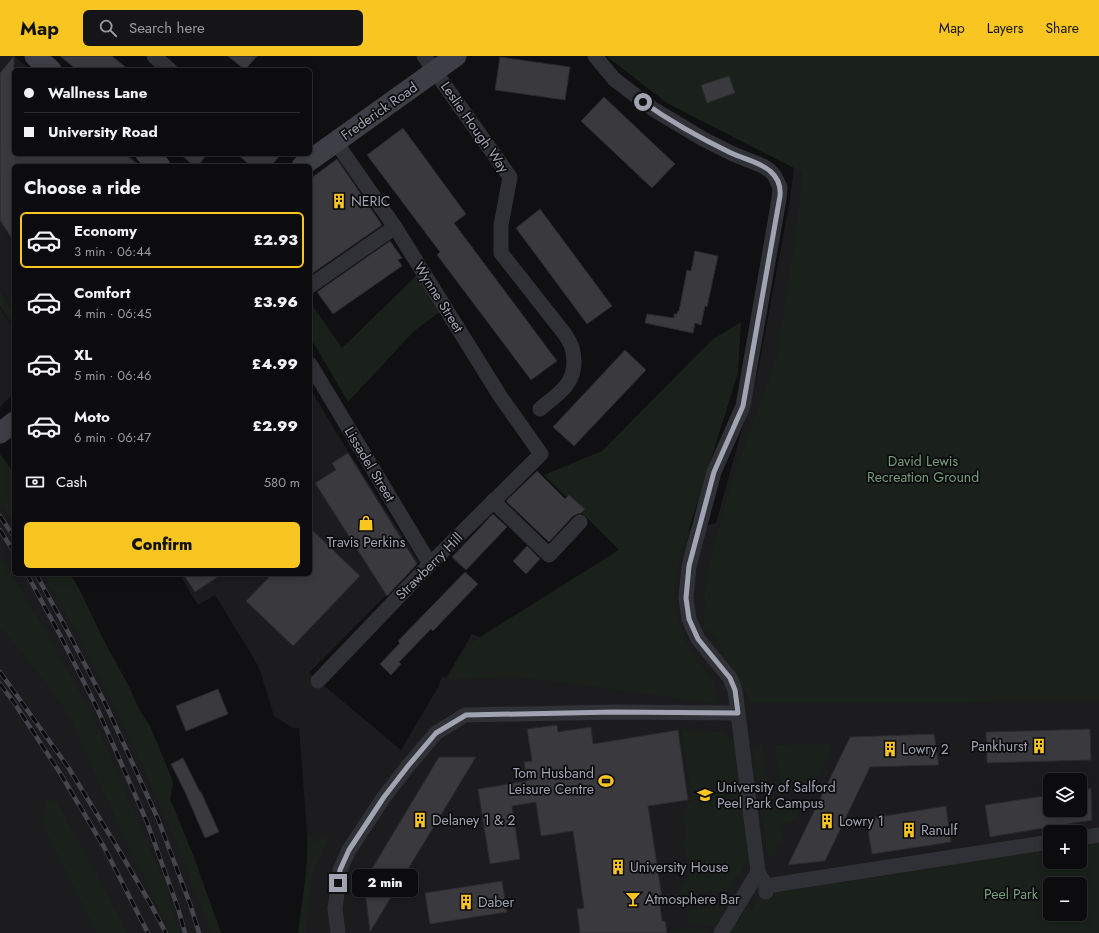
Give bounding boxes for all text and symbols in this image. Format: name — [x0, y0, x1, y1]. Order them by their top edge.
search box — [83, 10, 363, 46]
text: Map — [20, 15, 59, 42]
icon: search — [97, 17, 119, 39]
text: Search here — [129, 17, 205, 39]
text: Map — [939, 18, 965, 38]
text: Layers — [987, 18, 1023, 38]
text: Share — [1045, 18, 1079, 38]
street label: Frederick Road — [337, 77, 421, 145]
street label: Leslie Hough Way — [436, 77, 514, 177]
text: Wallness Lane — [48, 82, 147, 104]
route start — [634, 93, 652, 111]
text: University Road — [48, 121, 158, 143]
text: Choose a ride — [24, 175, 141, 201]
place label: NERIC — [351, 191, 390, 211]
building icon: NERIC — [330, 192, 348, 210]
text: Economy — [74, 220, 137, 242]
icon: car — [26, 222, 62, 258]
text: £2.93 — [253, 229, 298, 251]
text: 3 min · 06:44 — [74, 242, 151, 261]
street label: Wynne Street — [409, 258, 469, 337]
text: Comfort — [74, 282, 131, 304]
icon: car — [26, 284, 62, 320]
text: £3.96 — [253, 291, 298, 313]
text: 4 min · 06:45 — [74, 304, 152, 323]
text: XL — [74, 344, 92, 366]
icon: car — [26, 346, 62, 382]
text: £4.99 — [252, 353, 298, 375]
text: 5 min · 06:46 — [74, 366, 152, 385]
text: Moto — [74, 406, 110, 428]
icon: car — [26, 408, 62, 444]
text: £2.99 — [253, 415, 298, 437]
street label: Lissadel Street — [340, 423, 401, 506]
text: 6 min · 06:47 — [74, 428, 151, 447]
park label: David Lewis Recreation Ground — [867, 451, 979, 487]
icon: cash — [24, 471, 46, 493]
text: Cash — [56, 471, 87, 493]
text: 580 m — [264, 473, 300, 492]
shop icon: Travis Perkins — [357, 514, 375, 532]
button: Confirm — [24, 522, 300, 568]
street label: Strawberry Hill — [391, 528, 467, 604]
place label: Travis Perkins — [327, 532, 406, 552]
place label: Pankhurst — [971, 736, 1028, 756]
building icon: Pankhurst — [1030, 737, 1048, 755]
place label: Lowry 2 — [902, 739, 949, 759]
building icon: Lowry 2 — [881, 740, 899, 758]
place label: Tom Husband Leisure Centre — [509, 763, 594, 799]
sports icon: Tom Husband Leisure Centre — [597, 772, 615, 790]
map controls — [1043, 773, 1087, 921]
button: layers — [1043, 773, 1087, 817]
place label: University of Salford Peel Park Campus — [717, 777, 836, 813]
school or university icon: University of Salford Peel Park Campus — [696, 786, 714, 804]
place label: Delaney 1 & 2 — [432, 810, 516, 830]
building icon: Delaney 1 & 2 — [411, 811, 429, 829]
place label: Lowry 1 — [839, 811, 884, 831]
building icon: Lowry 1 — [818, 812, 836, 830]
place label: Ranulf — [921, 820, 958, 840]
building icon: Ranulf — [900, 821, 918, 839]
button: + — [1043, 825, 1087, 869]
place label: University House — [630, 857, 729, 877]
building icon: University House — [609, 858, 627, 876]
callout: 2 min — [352, 869, 418, 897]
text: 2 min — [368, 873, 402, 892]
route end — [329, 874, 347, 892]
button: − — [1043, 877, 1087, 921]
park label: Peel Park — [984, 884, 1039, 904]
place label: Atmosphere Bar — [645, 889, 740, 909]
bar icon: Atmosphere Bar — [624, 890, 642, 908]
place label: Daber — [478, 892, 514, 912]
building icon: Daber — [457, 893, 475, 911]

